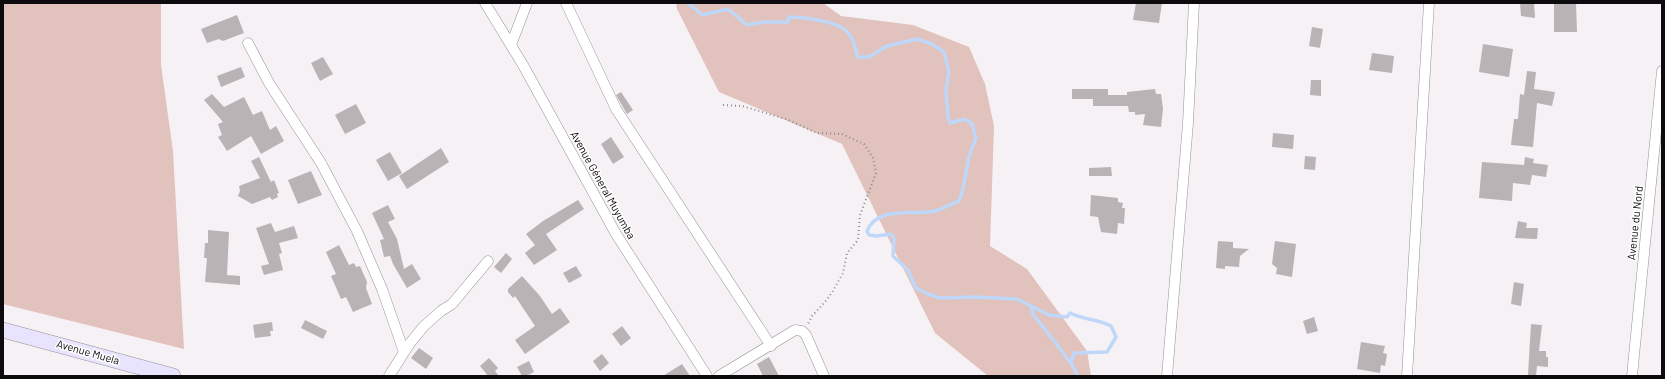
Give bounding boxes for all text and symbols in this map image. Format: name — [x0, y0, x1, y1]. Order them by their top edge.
street label: Avenue Géneral Muyumba — [568, 129, 639, 241]
street label: Avenue du Nord — [1624, 185, 1645, 261]
street label: Avenue Muela — [55, 336, 121, 367]

